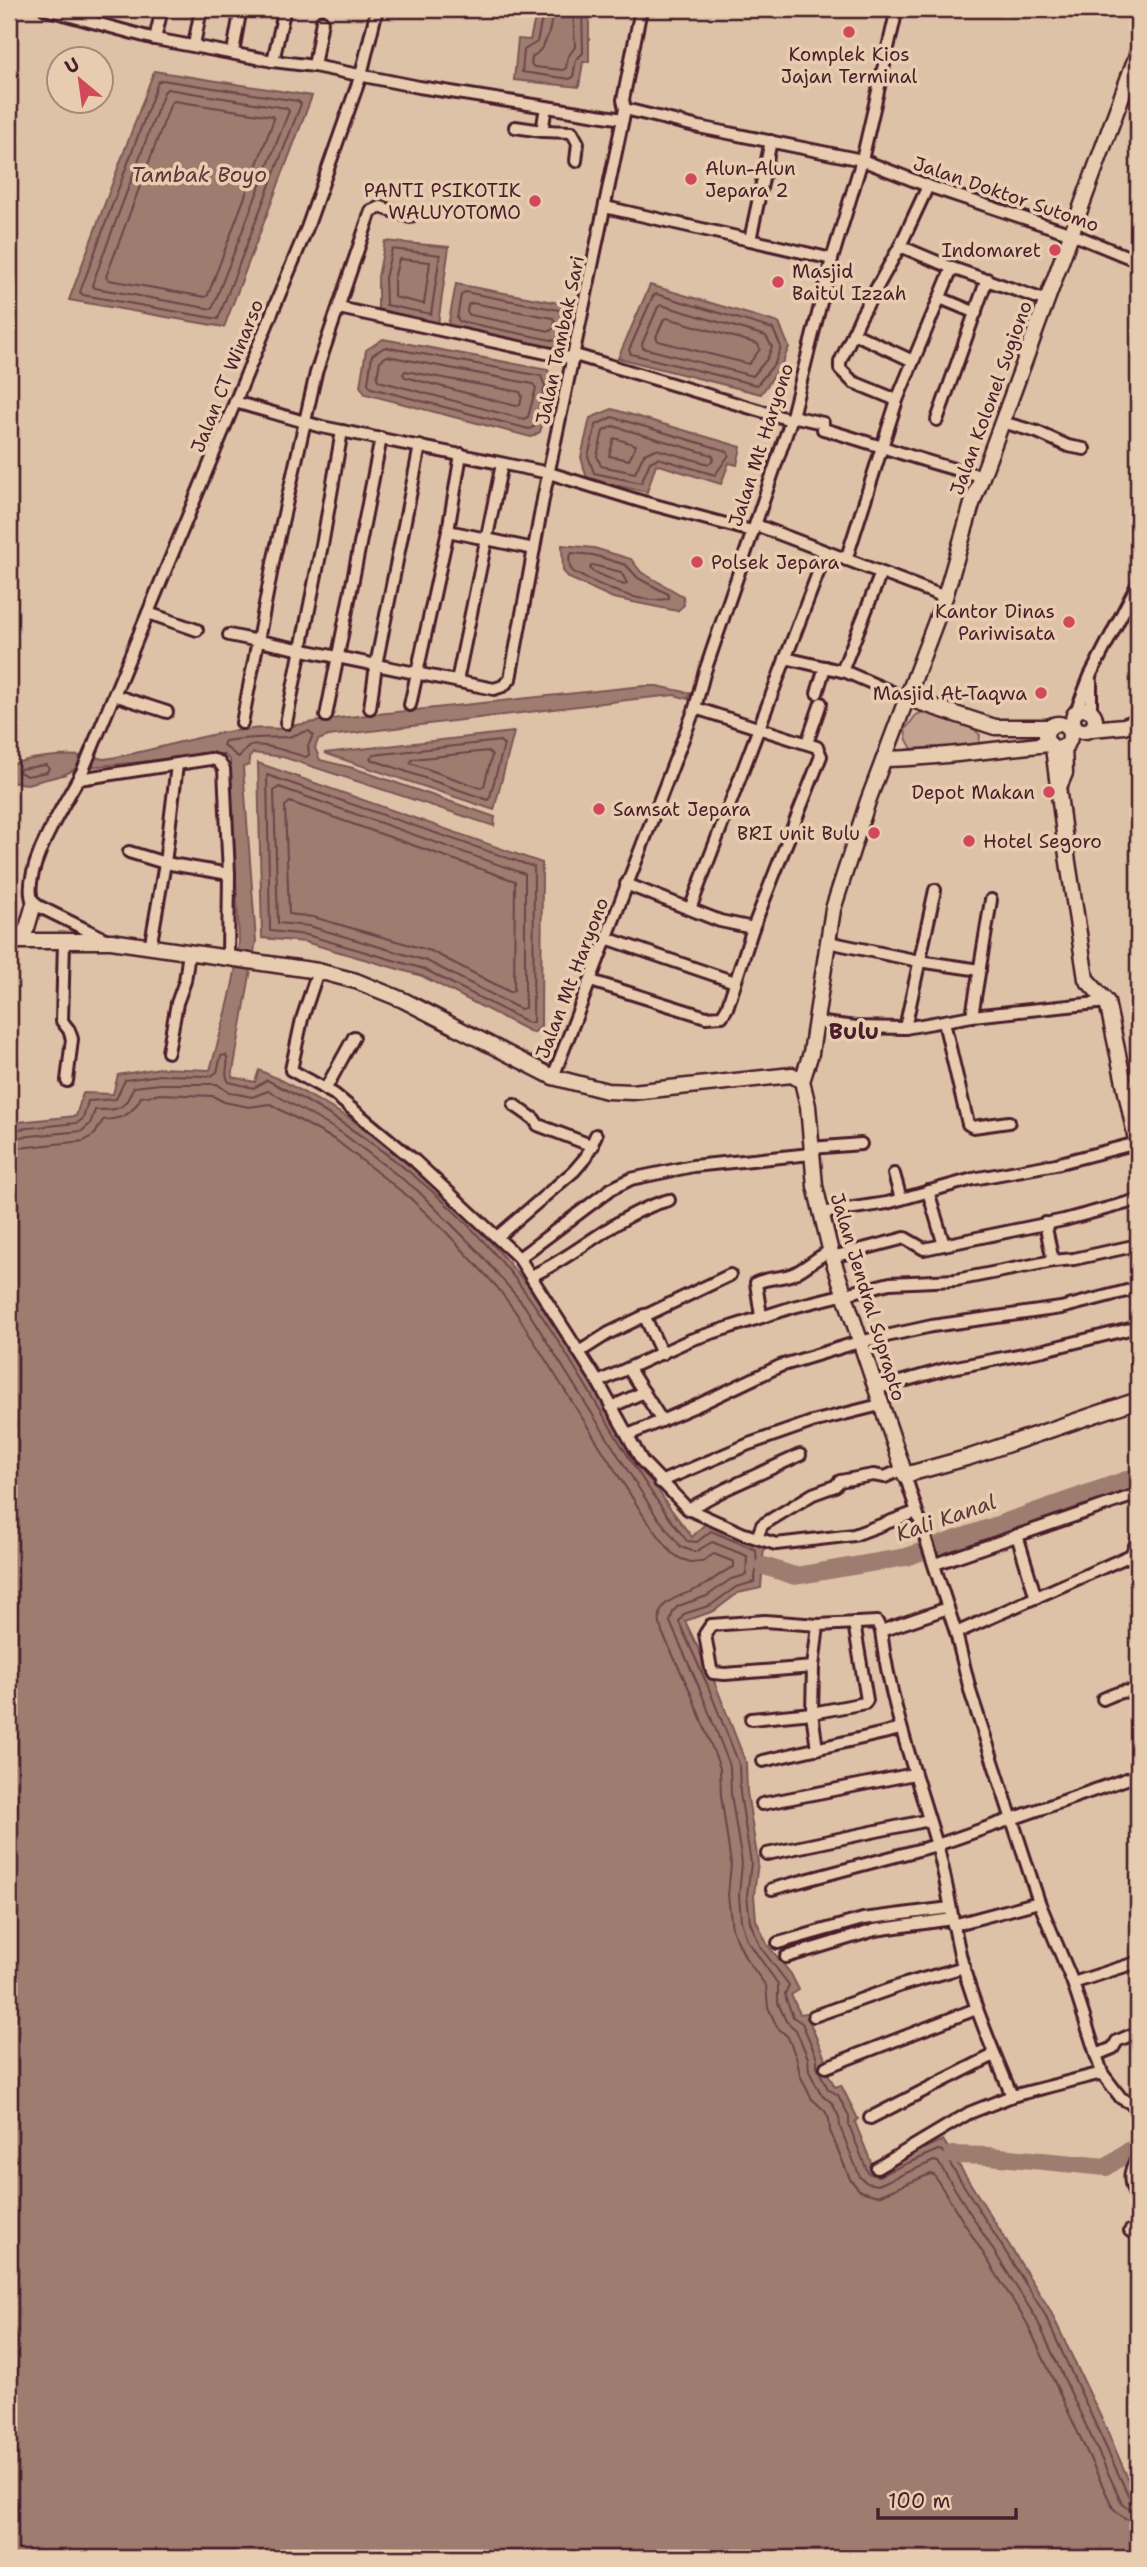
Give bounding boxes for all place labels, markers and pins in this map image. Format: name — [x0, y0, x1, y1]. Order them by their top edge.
marker: Komplek Kios Jajan Terminal — [841, 24, 857, 40]
place label: Komplek Kios Jajan Terminal — [781, 42, 917, 89]
place label: Alun-Alun Jepara 2 — [705, 156, 796, 203]
marker: Alun-Alun Jepara 2 — [683, 171, 699, 187]
place label: PANTI PSIKOTIK WALUYOTOMO — [364, 178, 521, 225]
marker: PANTI PSIKOTIK WALUYOTOMO — [527, 193, 543, 209]
place label: Indomaret — [941, 238, 1041, 263]
marker: Indomaret — [1047, 242, 1063, 258]
place label: Masjid Baitul Izzah — [792, 259, 907, 306]
marker: Masjid Baitul Izzah — [770, 274, 786, 290]
place label: Polsek Jepara — [711, 550, 840, 575]
marker: Polsek Jepara — [689, 554, 705, 570]
place label: Kantor Dinas Pariwisata — [935, 599, 1055, 646]
marker: Kantor Dinas Pariwisata — [1061, 614, 1077, 630]
place label: Masjid At-Taqwa — [873, 681, 1027, 706]
marker: Masjid At-Taqwa — [1033, 685, 1049, 701]
place label: Depot Makan — [911, 780, 1035, 805]
marker: Depot Makan — [1041, 784, 1057, 800]
place label: Samsat Jepara — [613, 797, 751, 822]
marker: Samsat Jepara — [591, 801, 607, 817]
place label: BRI unit Bulu — [737, 821, 860, 846]
marker: BRI unit Bulu — [866, 825, 882, 841]
place label: Hotel Segoro — [983, 829, 1102, 854]
marker: Hotel Segoro — [961, 833, 977, 849]

